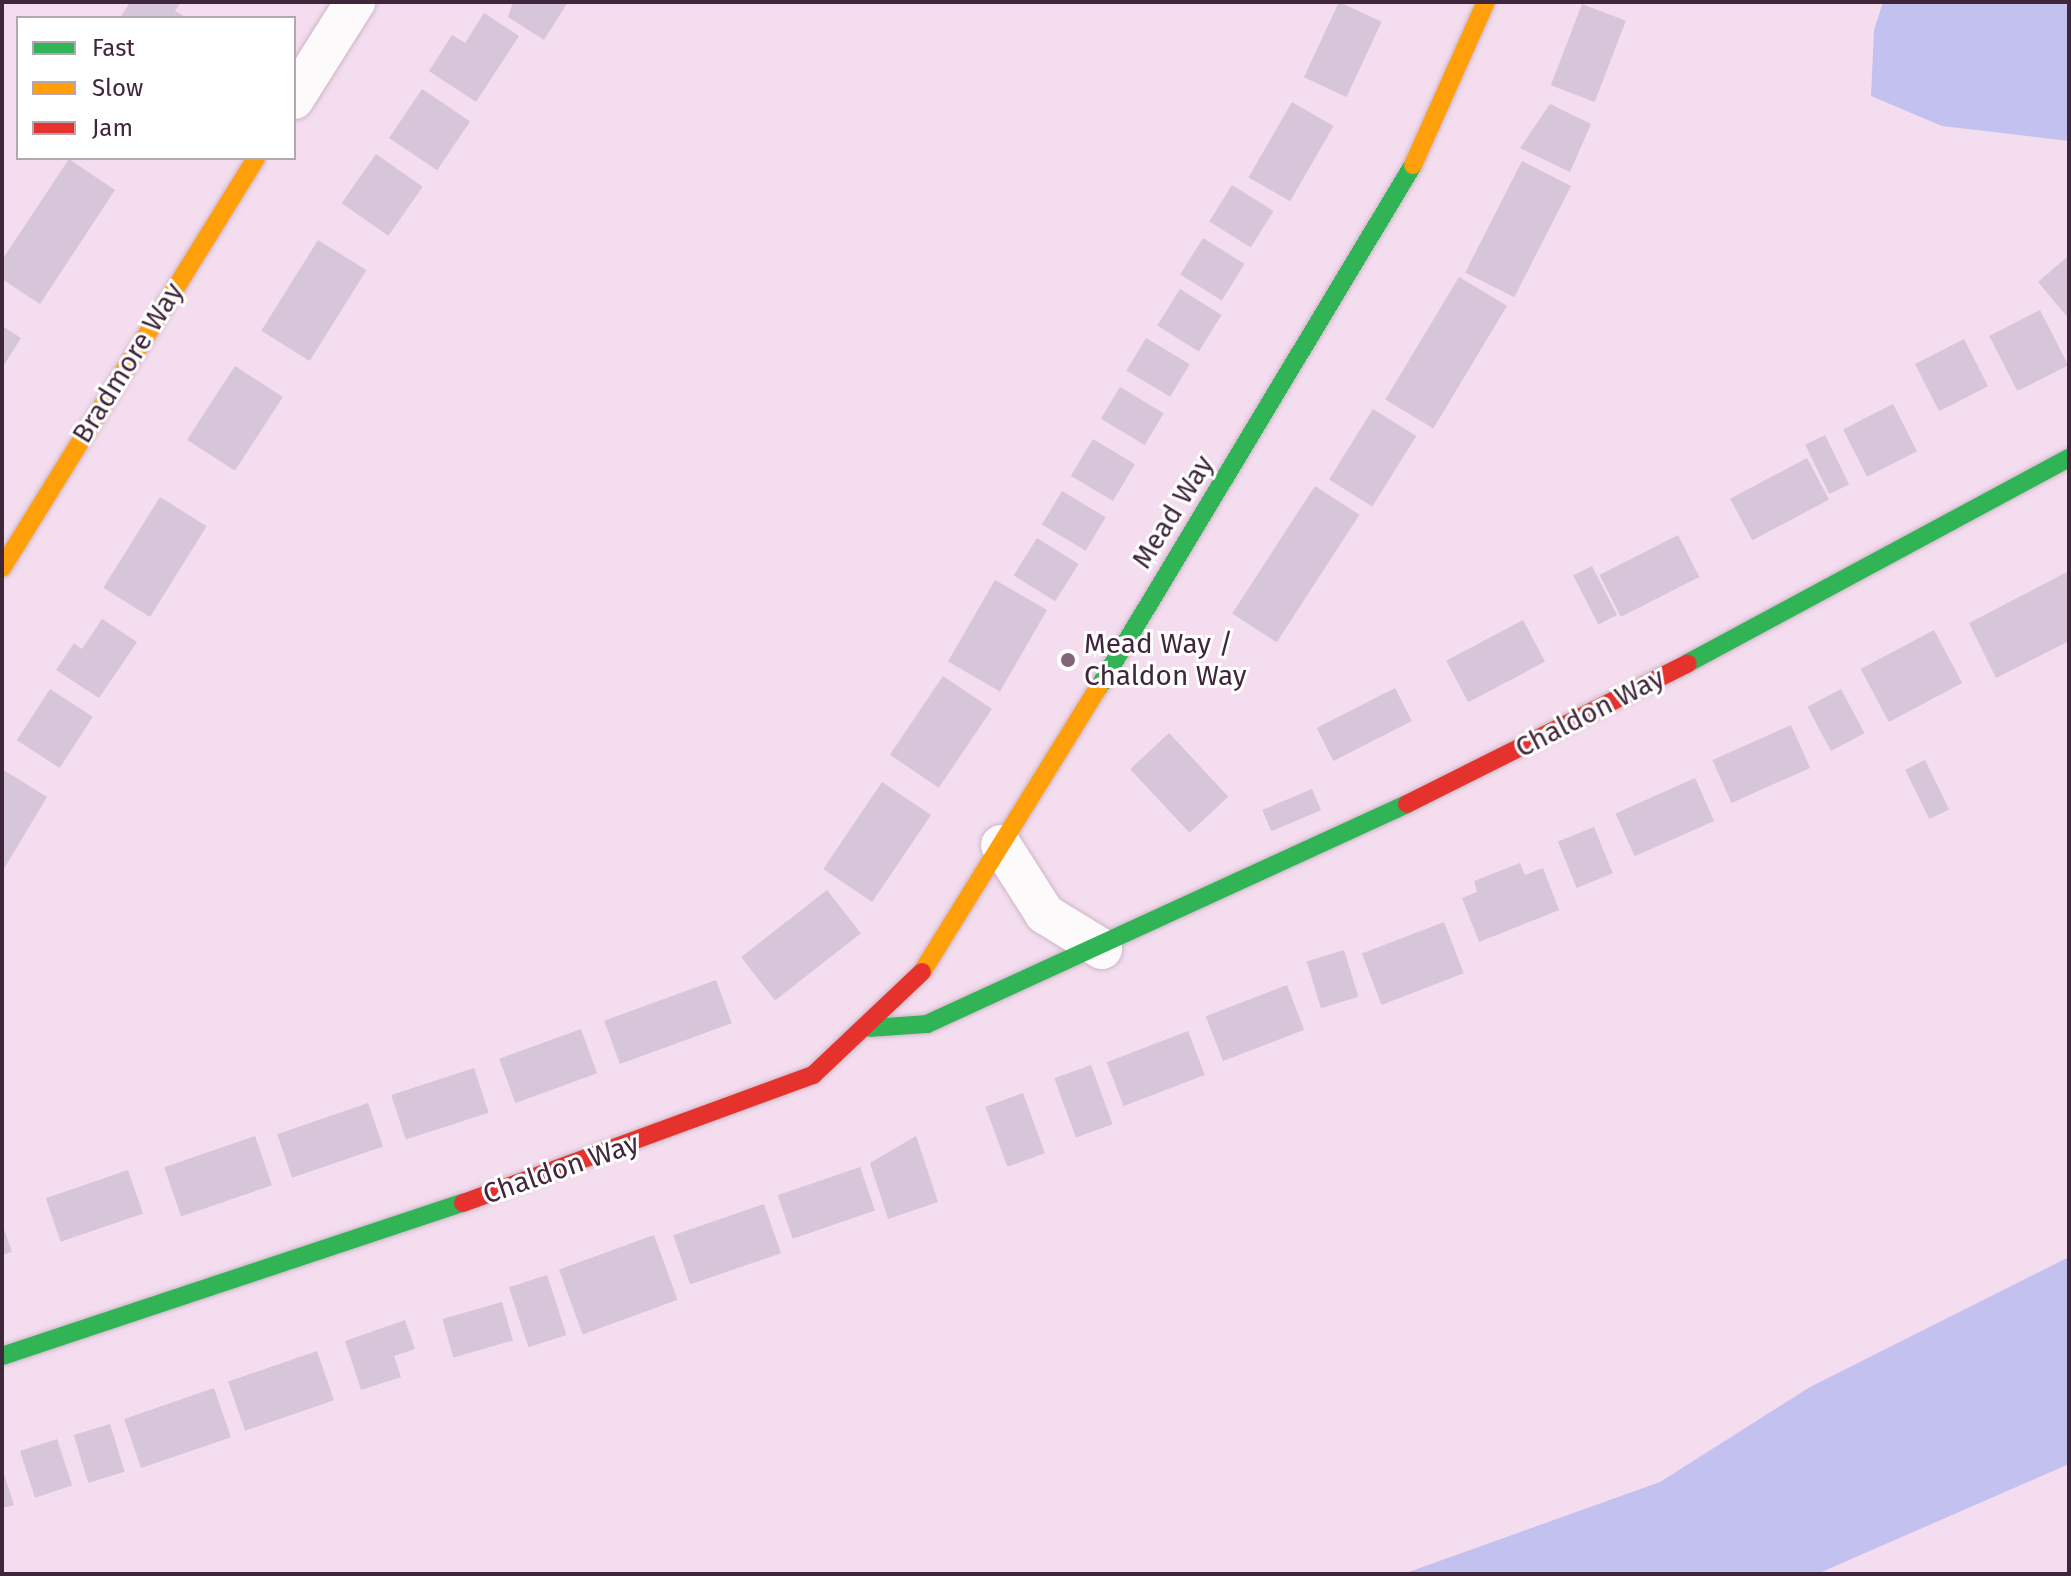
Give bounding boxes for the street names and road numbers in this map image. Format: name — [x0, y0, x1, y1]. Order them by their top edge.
street label: Bradmore Way — [65, 277, 191, 449]
street label: Mead Way — [1125, 449, 1221, 575]
street label: Chaldon Way — [1510, 661, 1670, 765]
street label: Chaldon Way — [479, 1127, 643, 1211]

